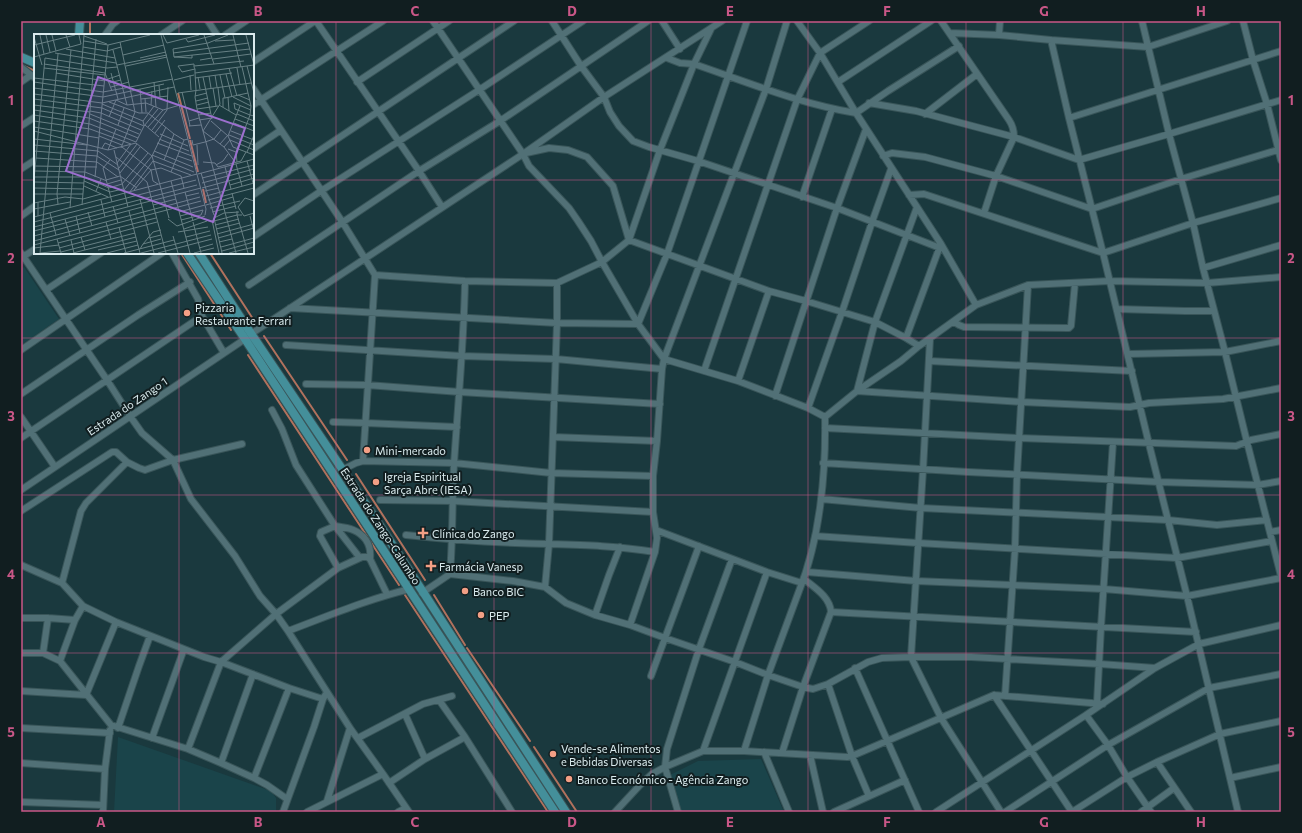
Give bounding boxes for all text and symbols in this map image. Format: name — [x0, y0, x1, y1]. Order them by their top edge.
text: A — [96, 3, 106, 19]
text: B — [254, 3, 263, 19]
text: C — [411, 3, 420, 19]
text: D — [567, 3, 577, 19]
text: E — [726, 3, 734, 19]
text: F — [883, 3, 891, 19]
text: G — [1039, 3, 1049, 19]
text: H — [1196, 3, 1206, 19]
inset map — [34, 34, 254, 254]
text: 1 — [8, 92, 14, 108]
text: 1 — [1288, 92, 1294, 108]
text: 2 — [7, 250, 15, 266]
text: 2 — [1287, 250, 1295, 266]
place label: Pizzaria Restaurante Ferrari — [195, 301, 292, 327]
marker: Pizzaria Restaurante Ferrari — [182, 308, 192, 318]
street label: Estrada do Zango 1 — [84, 374, 170, 438]
text: 3 — [7, 408, 15, 424]
text: 3 — [1287, 408, 1295, 424]
place label: Mini-mercado — [375, 444, 446, 457]
marker: Mini-mercado — [362, 445, 372, 455]
street label: Estrada do Zango-Calumbo — [338, 465, 424, 587]
place label: Igreja Espiritual Sarça Abre (IESA) — [384, 470, 472, 496]
marker: Igreja Espiritual Sarça Abre (IESA) — [371, 477, 381, 487]
marker: Clínica do Zango — [417, 527, 429, 539]
place label: Clínica do Zango — [432, 527, 515, 540]
place label: Farmácia Vanesp — [439, 560, 523, 573]
marker: Farmácia Vanesp — [426, 561, 436, 571]
text: 4 — [7, 566, 15, 582]
text: 4 — [1287, 566, 1295, 582]
place label: Banco BIC — [473, 585, 524, 598]
marker: Banco BIC — [460, 586, 470, 596]
place label: PEP — [489, 609, 509, 622]
marker: PEP — [476, 610, 486, 620]
text: 5 — [7, 724, 15, 740]
text: 5 — [1287, 724, 1295, 740]
place label: Vende-se Alimentos e Bebidas Diversas — [561, 742, 660, 768]
marker: Vende-se Alimentos e Bebidas Diversas — [548, 749, 558, 759]
place label: Banco Económico - Agência Zango — [577, 773, 749, 786]
marker: Banco Económico - Agência Zango — [564, 774, 574, 784]
text: A — [96, 814, 106, 830]
text: B — [254, 814, 263, 830]
text: C — [411, 814, 420, 830]
text: D — [567, 814, 577, 830]
text: E — [726, 814, 734, 830]
text: F — [883, 814, 891, 830]
text: G — [1039, 814, 1049, 830]
text: H — [1196, 814, 1206, 830]

